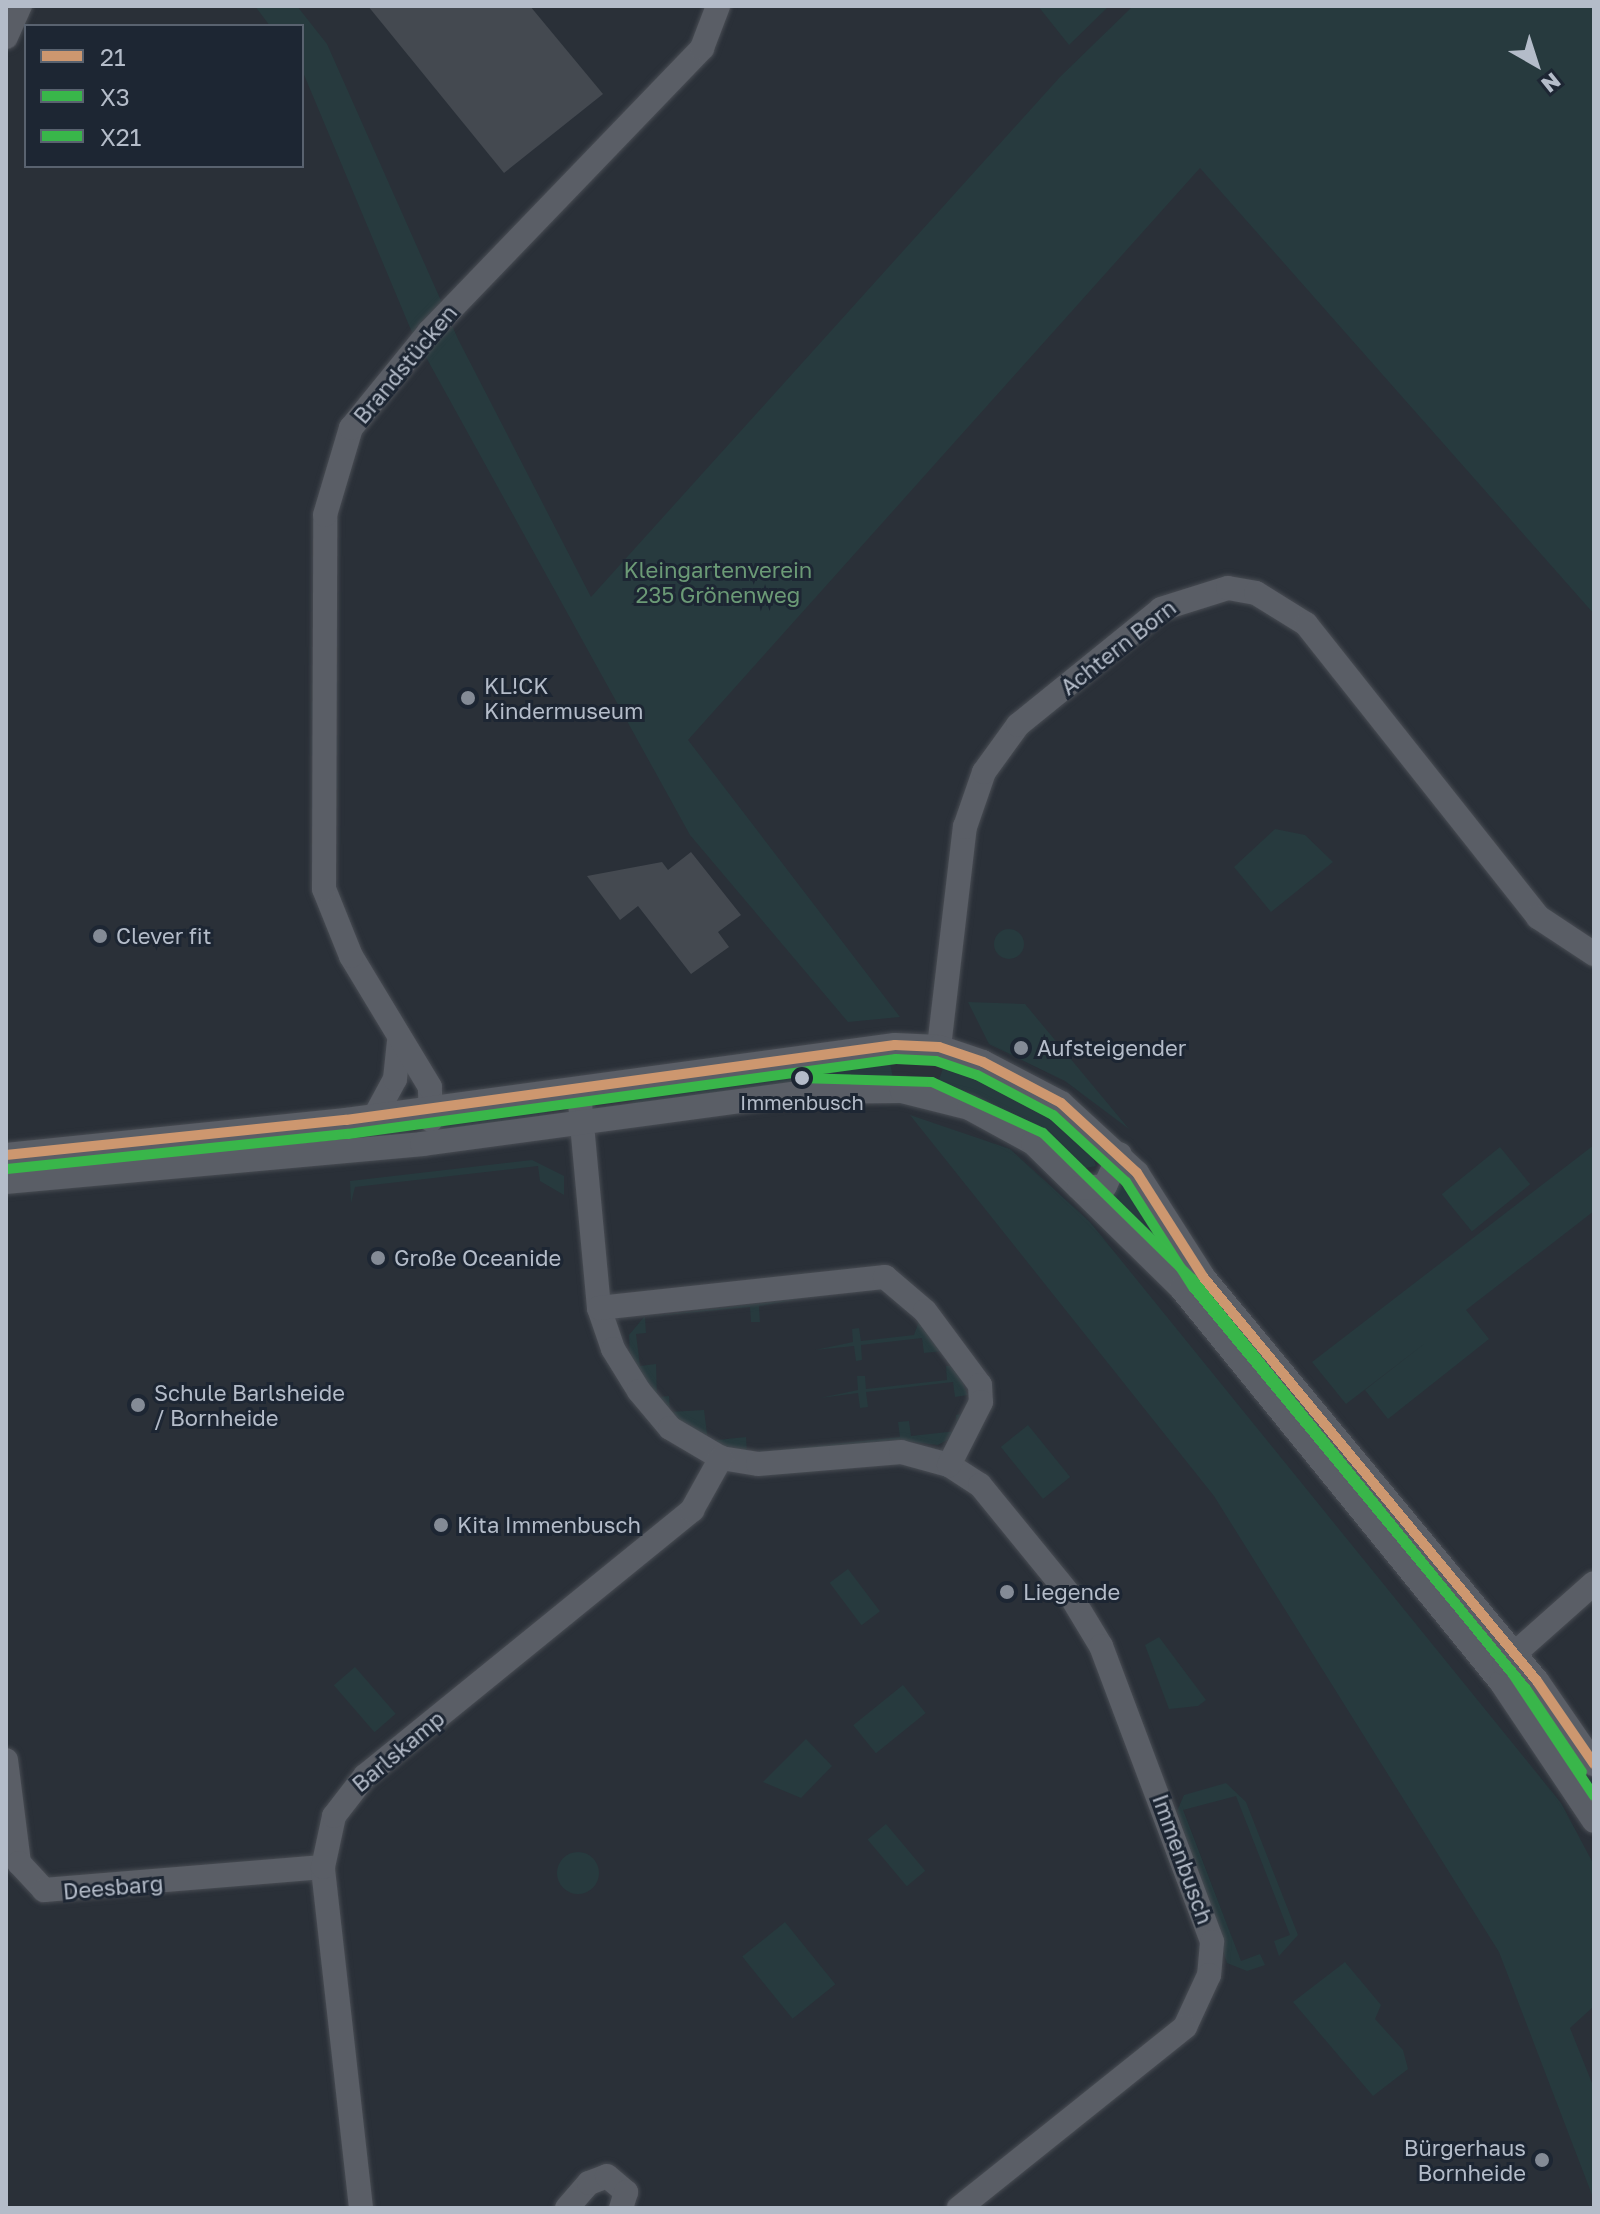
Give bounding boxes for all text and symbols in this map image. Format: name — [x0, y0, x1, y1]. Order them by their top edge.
legend — [24, 24, 304, 168]
north arrow — [1496, 24, 1576, 104]
text: 21 — [100, 42, 126, 71]
text: N — [1536, 67, 1566, 99]
text: X3 — [100, 82, 130, 111]
text: X21 — [100, 122, 141, 151]
street label: Brandstücken — [348, 299, 462, 429]
park label: Kleingartenverein 235 Grönenweg — [624, 556, 812, 608]
street label: Achtern Born — [1055, 594, 1181, 700]
place label: KL!CK Kindermuseum — [484, 672, 643, 724]
marker: KL!CK Kindermuseum — [459, 689, 477, 707]
place label: Clever fit — [116, 923, 212, 949]
marker: Clever fit — [91, 927, 109, 945]
place label: Aufsteigender — [1037, 1035, 1186, 1061]
marker: Aufsteigender — [1012, 1039, 1030, 1057]
marker: Immenbusch — [794, 1070, 810, 1086]
place label: Immenbusch — [740, 1090, 864, 1114]
place label: Große Oceanide — [394, 1245, 561, 1271]
marker: Große Oceanide — [369, 1249, 387, 1267]
place label: Schule Barlsheide / Bornheide — [154, 1379, 345, 1430]
marker: Schule Barlsheide / Bornheide — [129, 1396, 147, 1414]
place label: Kita Immenbusch — [457, 1512, 641, 1538]
marker: Kita Immenbusch — [432, 1516, 450, 1534]
place label: Liegende — [1023, 1579, 1120, 1605]
marker: Liegende — [998, 1583, 1016, 1601]
street label: Barlskamp — [347, 1705, 449, 1797]
street label: Immenbusch — [1147, 1791, 1219, 1927]
street label: Deesbarg — [62, 1869, 164, 1905]
place label: Bürgerhaus Bornheide — [1404, 2134, 1526, 2186]
marker: Bürgerhaus Bornheide — [1533, 2151, 1551, 2169]

